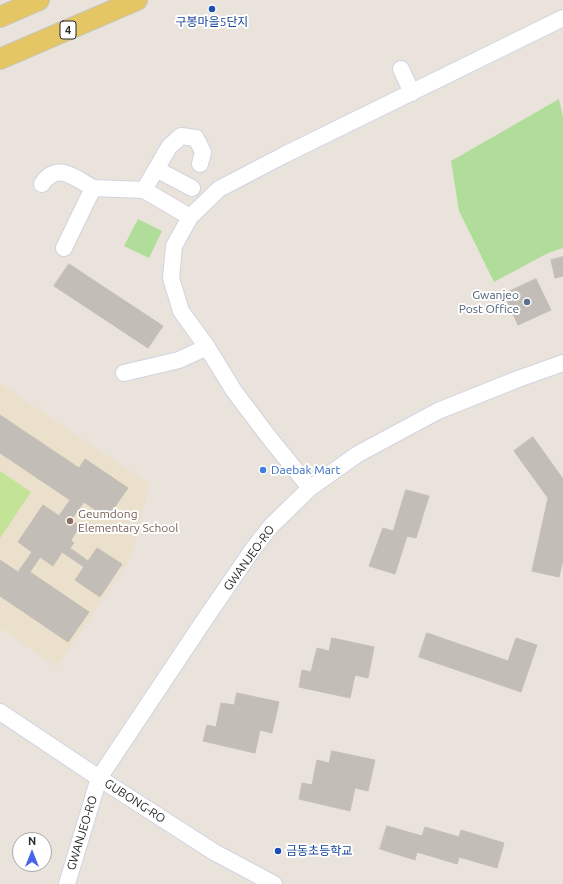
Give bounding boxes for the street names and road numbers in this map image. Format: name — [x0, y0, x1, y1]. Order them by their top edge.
road number: 4 — [60, 21, 76, 39]
street label: GWANJEO-RO — [220, 523, 278, 593]
street label: GUBONG-RO — [102, 776, 168, 826]
street label: GWANJEO-RO — [64, 794, 100, 872]

